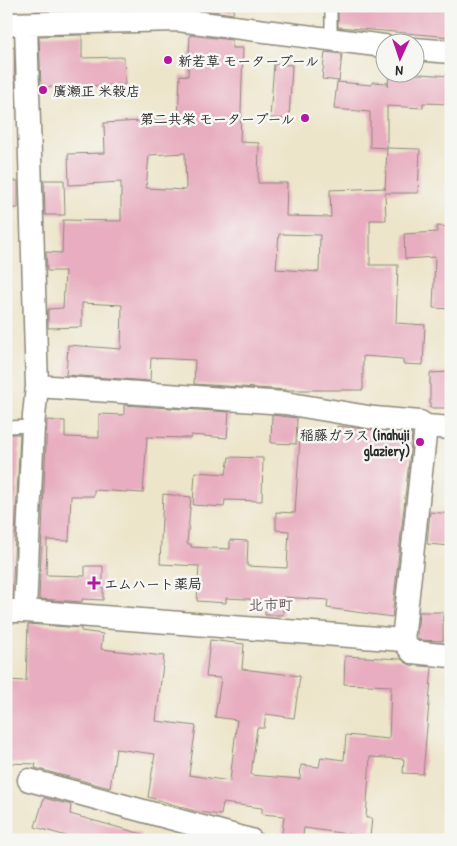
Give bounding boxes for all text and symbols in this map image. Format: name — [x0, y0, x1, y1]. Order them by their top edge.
north arrow — [374, 32, 424, 82]
place label: 新若草 モータープール — [178, 51, 319, 70]
marker: 新若草 モータープール — [162, 54, 174, 66]
text: N — [395, 62, 404, 81]
place label: 廣瀬正 米穀店 — [53, 81, 140, 100]
marker: 廣瀬正 米穀店 — [37, 84, 49, 96]
place label: 第二共栄 モータープール — [140, 109, 295, 128]
marker: 第二共栄 モータープール — [299, 112, 311, 124]
place label: 稲藤ガラス (inahuji glaziery) — [300, 425, 410, 462]
marker: 稲藤ガラス (inahuji glaziery) — [414, 436, 426, 448]
place label: エムハート薬局 — [104, 574, 202, 593]
marker: エムハート薬局 — [88, 577, 100, 589]
district label: 北市町 — [248, 594, 294, 615]

